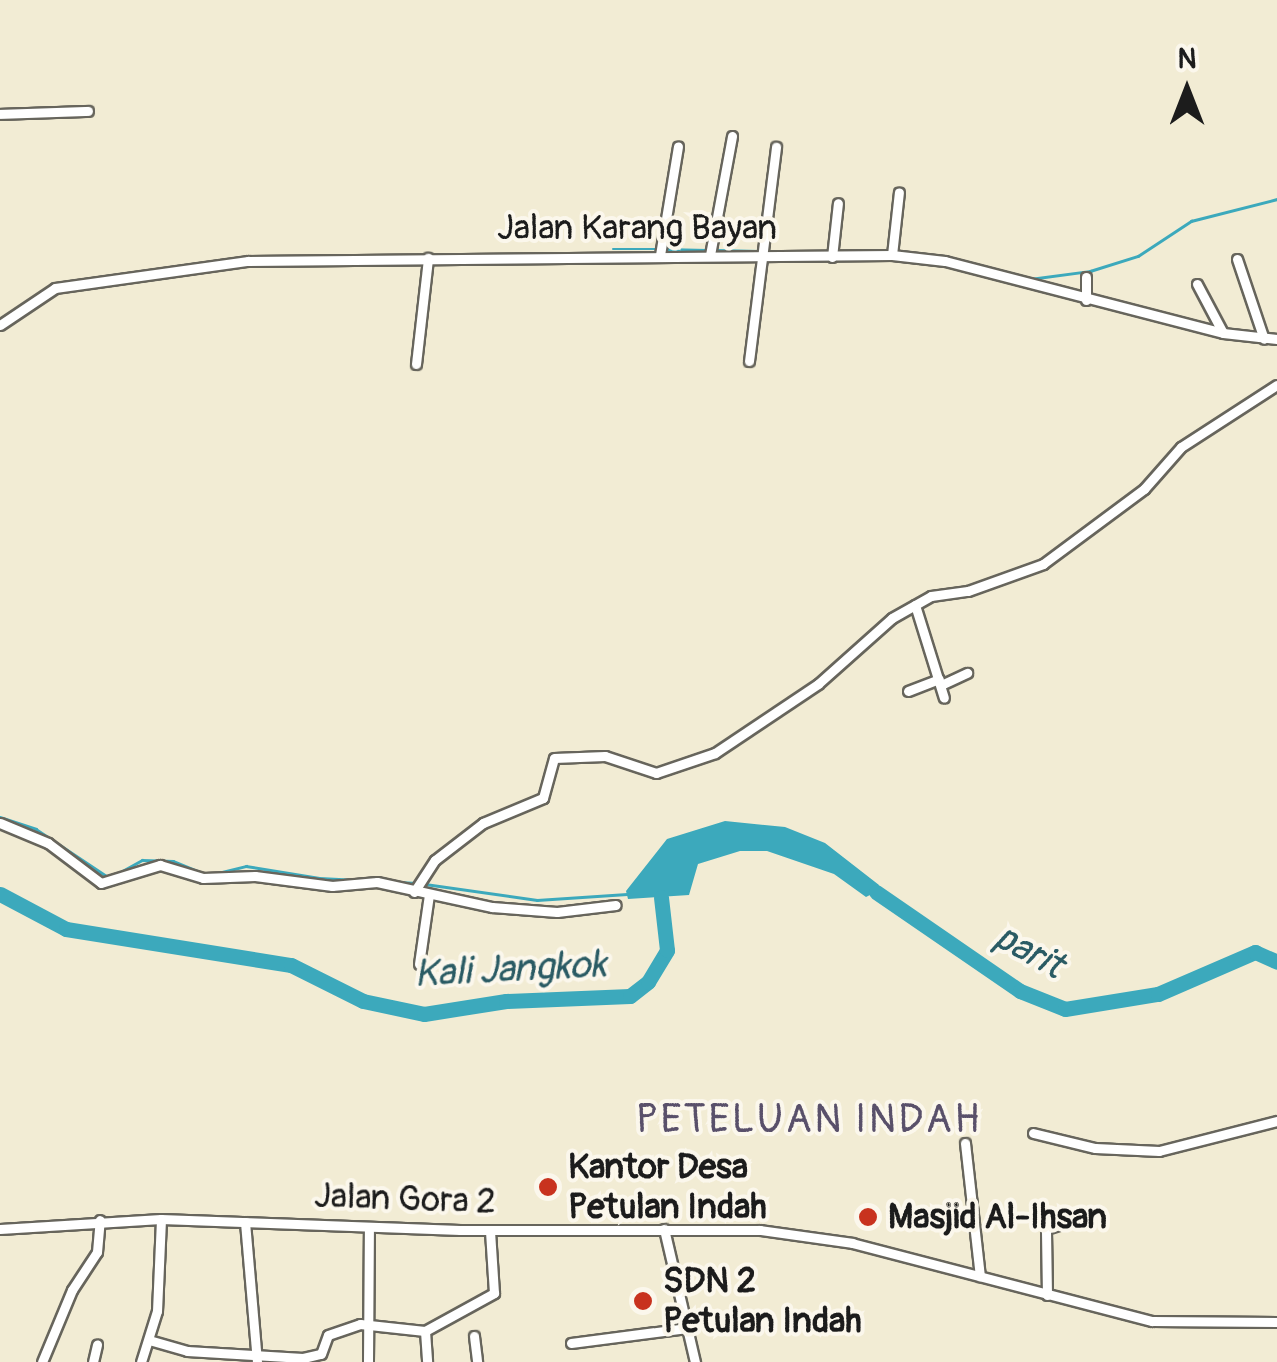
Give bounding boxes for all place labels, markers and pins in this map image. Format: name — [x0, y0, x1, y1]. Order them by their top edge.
place label: Kantor Desa Petulan Indah — [568, 1146, 767, 1228]
marker: Kantor Desa Petulan Indah — [537, 1176, 559, 1198]
place label: Masjid Al-Ihsan — [888, 1196, 1107, 1238]
marker: Masjid Al-Ihsan — [857, 1206, 879, 1228]
place label: SDN 2 Petulan Indah — [663, 1260, 862, 1342]
marker: SDN 2 Petulan Indah — [632, 1290, 654, 1312]

